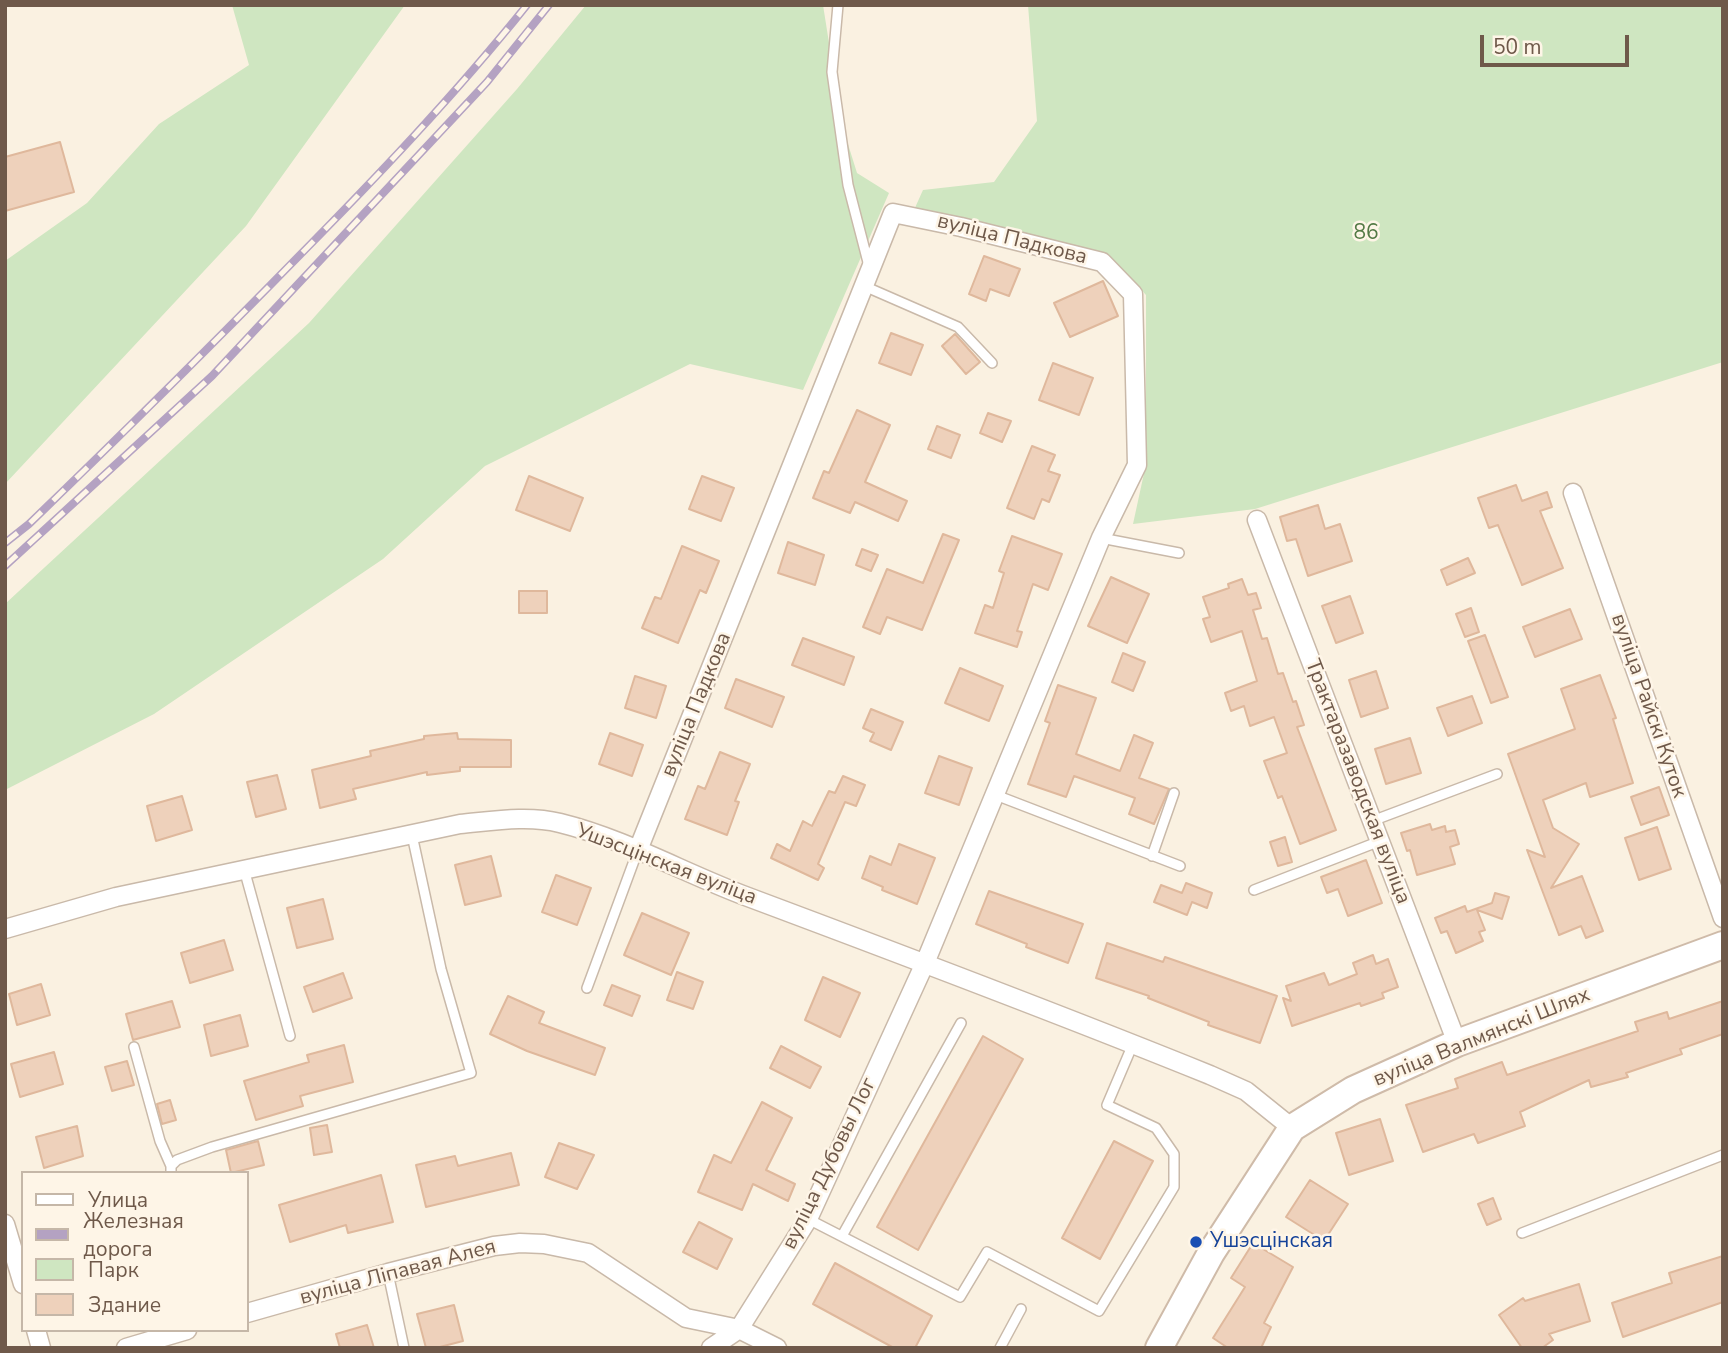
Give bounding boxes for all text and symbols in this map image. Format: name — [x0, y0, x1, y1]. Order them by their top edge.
scale bar — [1483, 21, 1632, 65]
text: 50 m — [1493, 33, 1542, 61]
street label: вуліца Падкова — [934, 209, 1090, 271]
park label: 86 — [1353, 221, 1379, 247]
street label: вуліца Райскі Куток — [1605, 611, 1691, 801]
street label: вуліца Падкова — [657, 629, 737, 781]
street label: Трактаразаводская вуліца — [1299, 656, 1415, 908]
street label: Ушэсцінская вуліца — [572, 819, 760, 911]
street label: вуліца Валмянскі Шлях — [1370, 983, 1594, 1093]
street label: вуліца Дубовы Лог — [778, 1074, 882, 1254]
legend — [21, 1171, 248, 1332]
text: Улица — [88, 1186, 148, 1214]
text: Железная дорога — [83, 1207, 184, 1263]
place label: Ушэсцінская — [1210, 1229, 1333, 1255]
marker: Ушэсцінская — [1188, 1234, 1204, 1250]
street label: вуліца Ліпавая Алея — [297, 1235, 499, 1311]
text: Парк — [88, 1256, 139, 1284]
text: Здание — [88, 1291, 161, 1319]

